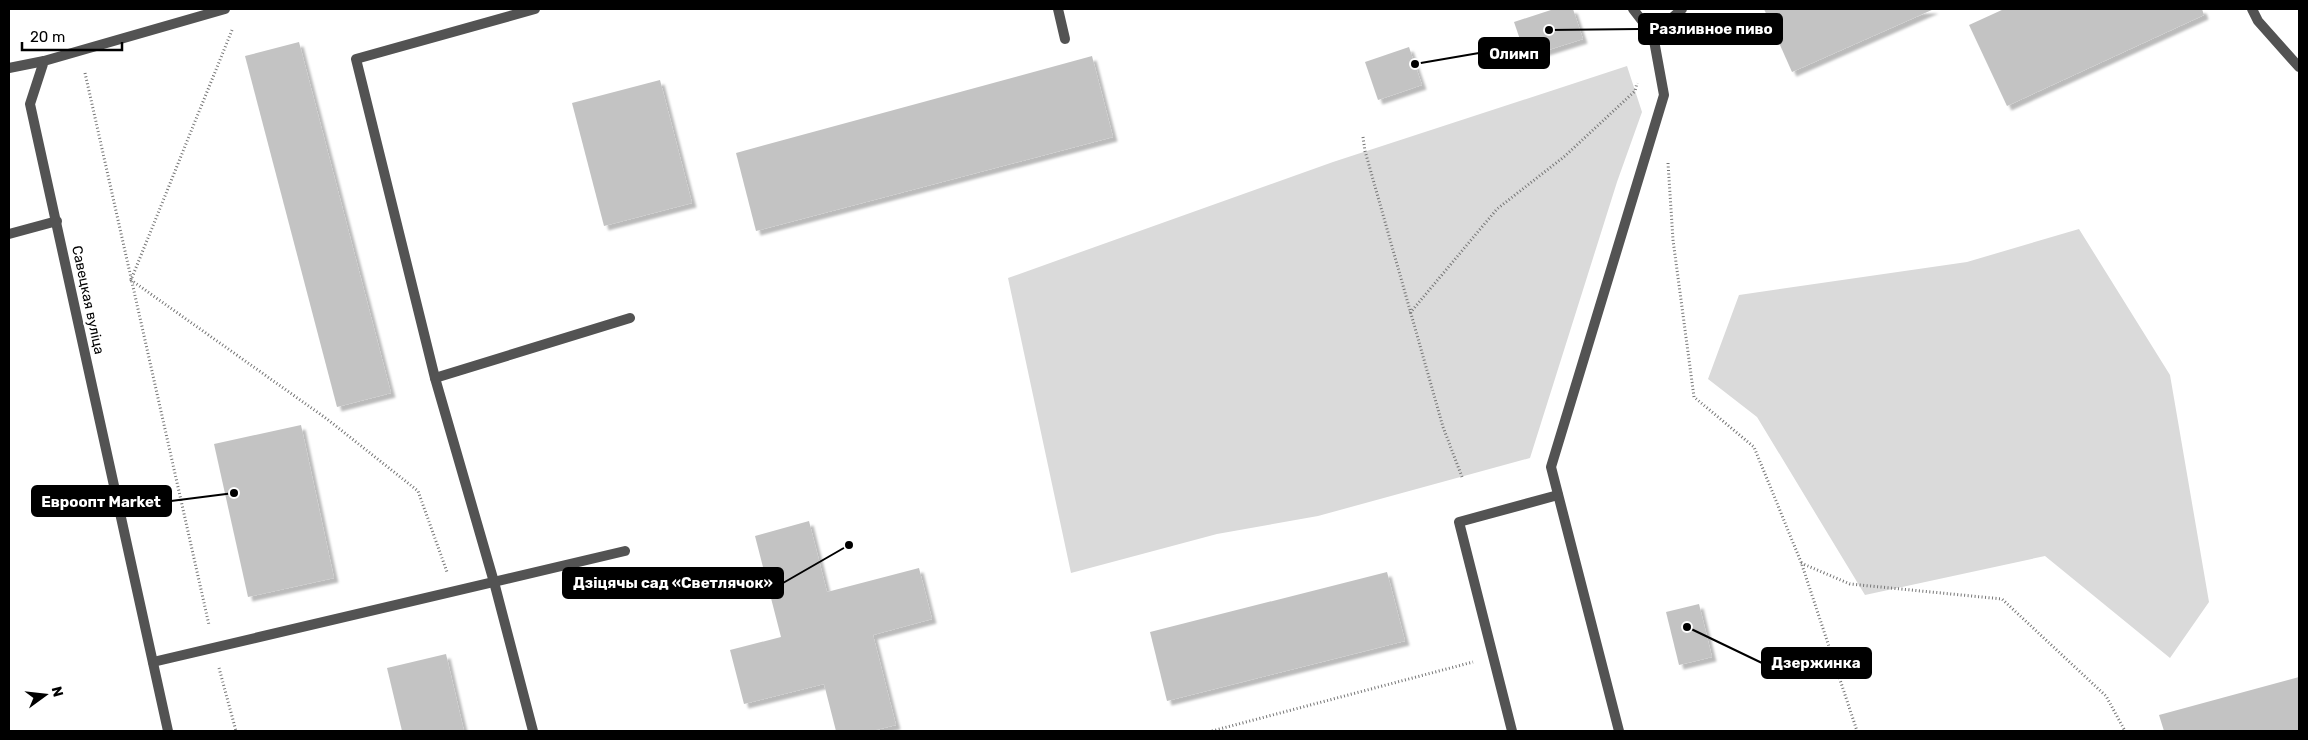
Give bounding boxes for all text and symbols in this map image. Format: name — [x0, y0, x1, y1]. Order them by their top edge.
callout: Разливное пиво — [1639, 14, 1782, 44]
scale bar — [22, 20, 122, 52]
text: Разливное пиво — [1649, 20, 1773, 38]
text: 20 m — [30, 28, 65, 46]
callout: Олимп — [1479, 38, 1549, 68]
text: Олимп — [1489, 45, 1539, 63]
street label: Савецкая вуліца — [68, 244, 108, 356]
callout: Евроопт Market — [32, 486, 171, 516]
text: Евроопт Market — [41, 493, 161, 511]
callout: Дзіцячы сад «Светлячок» — [563, 568, 783, 598]
text: Дзіцячы сад «Светлячок» — [573, 574, 773, 592]
callout: Дзержинка — [1762, 648, 1871, 678]
text: Дзержинка — [1771, 654, 1861, 672]
north arrow — [20, 670, 70, 720]
text: N — [48, 685, 67, 699]

